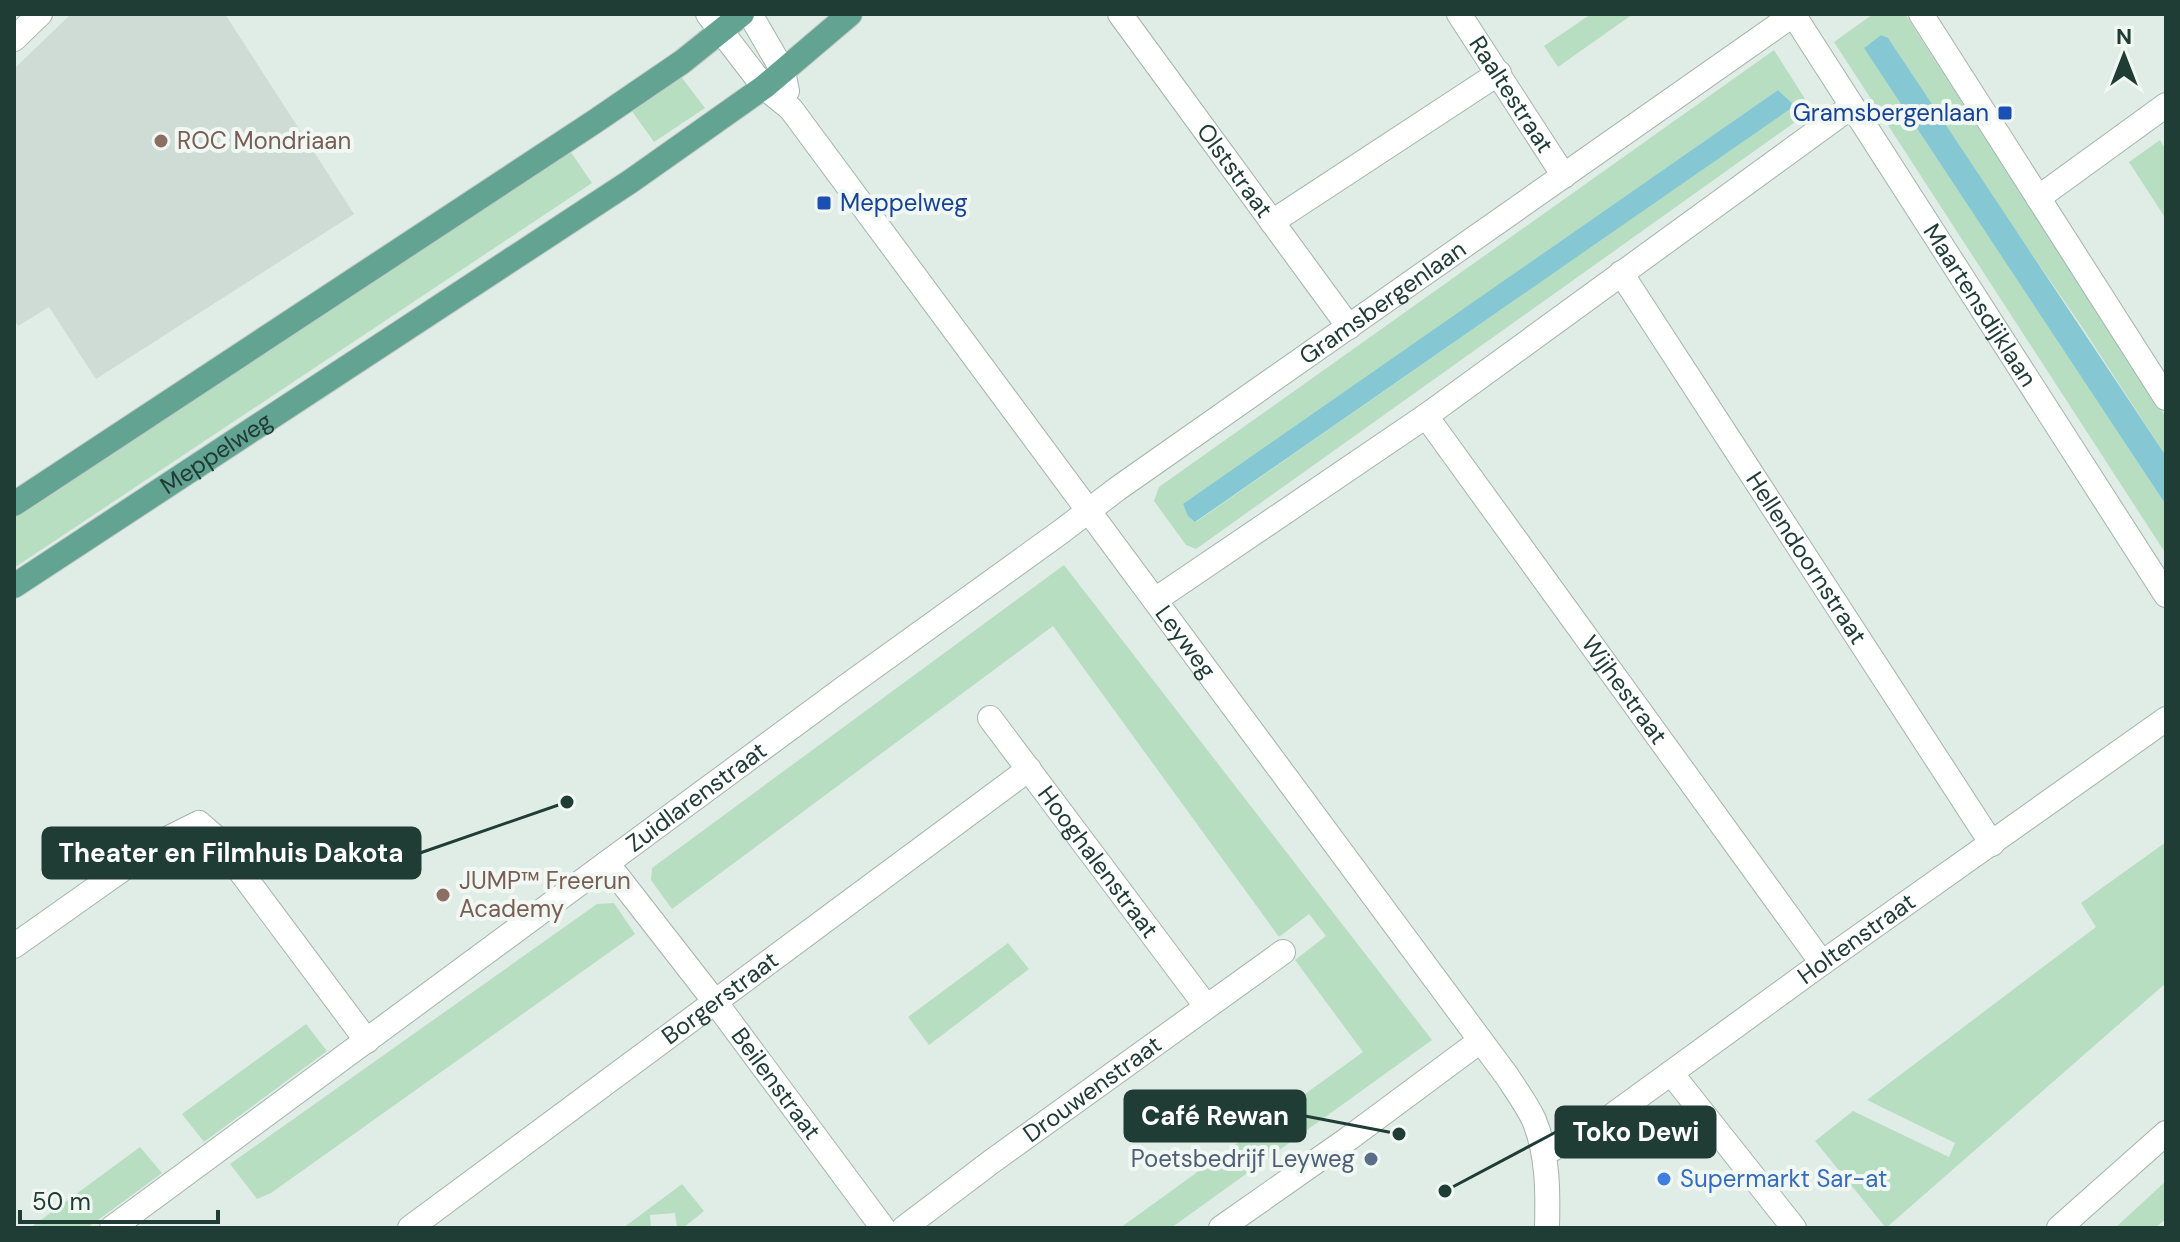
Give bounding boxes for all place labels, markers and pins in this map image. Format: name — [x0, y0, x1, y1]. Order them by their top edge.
place label: Gramsbergenlaan — [1793, 97, 1989, 128]
marker: Gramsbergenlaan — [1996, 104, 2014, 122]
place label: ROC Mondriaan — [177, 125, 351, 156]
marker: ROC Mondriaan — [152, 132, 170, 150]
place label: Meppelweg — [840, 187, 968, 218]
marker: Meppelweg — [815, 194, 833, 212]
callout: Theater en Filmhuis Dakota — [43, 828, 420, 878]
place label: JUMP™ Freerun Academy — [459, 865, 631, 924]
marker: JUMP™ Freerun Academy — [434, 886, 452, 904]
callout: Café Rewan — [1125, 1091, 1305, 1141]
callout: Toko Dewi — [1556, 1107, 1715, 1157]
place label: Poetsbedrijf Leyweg — [1131, 1143, 1355, 1174]
marker: Poetsbedrijf Leyweg — [1362, 1150, 1380, 1168]
place label: Supermarkt Sar-at — [1680, 1163, 1887, 1194]
marker: Supermarkt Sar-at — [1655, 1170, 1673, 1188]

